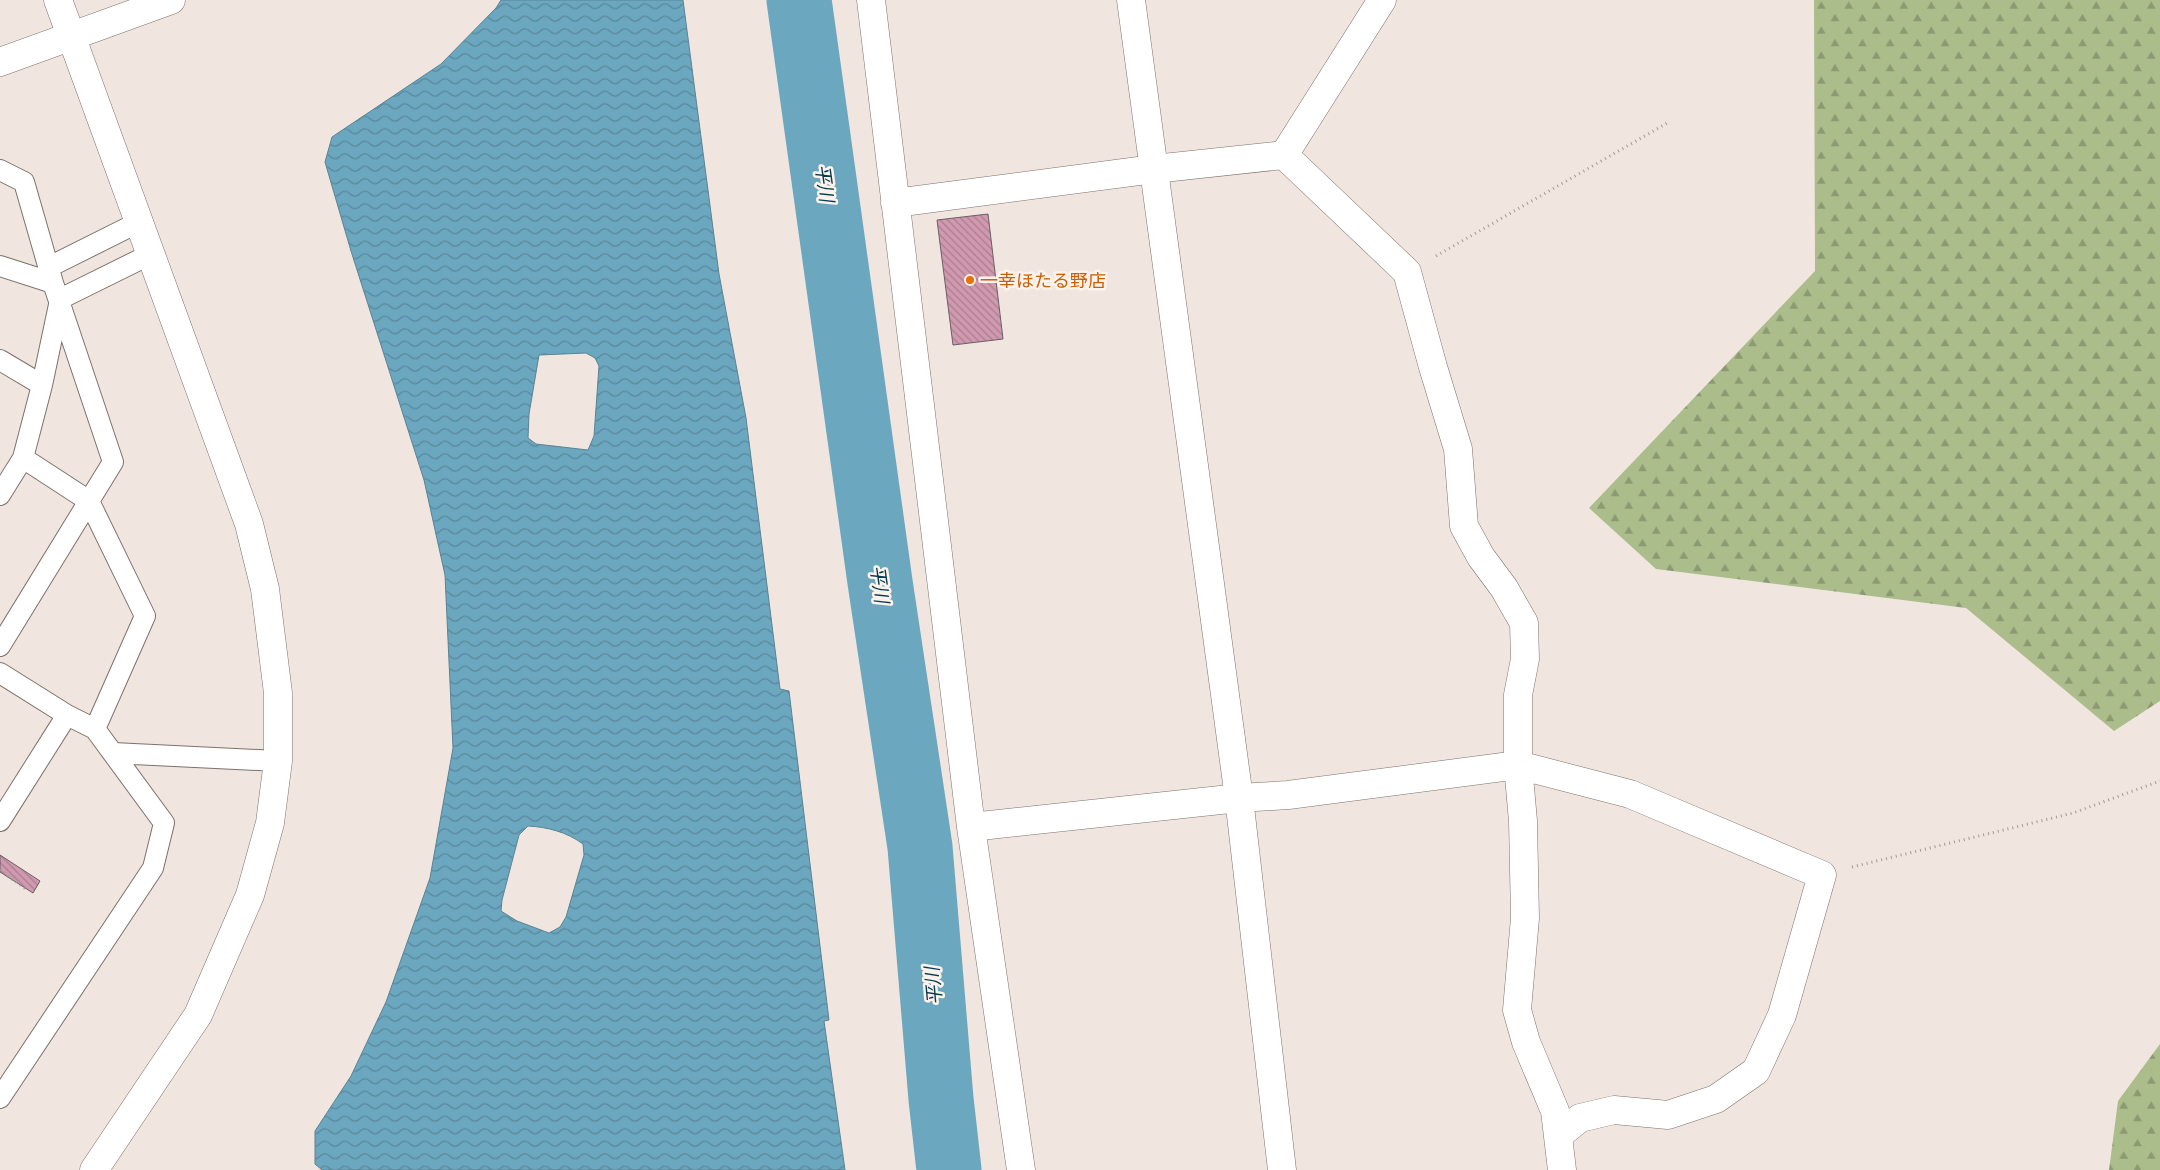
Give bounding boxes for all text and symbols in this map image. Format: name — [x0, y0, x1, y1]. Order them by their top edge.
water label: 平川 — [811, 163, 839, 205]
place label: 一幸ほたる野店 — [980, 270, 1106, 291]
marker: 一幸ほたる野店 — [964, 274, 976, 286]
water label: 平川 — [866, 564, 894, 606]
water label: 平川 — [920, 964, 946, 1006]

